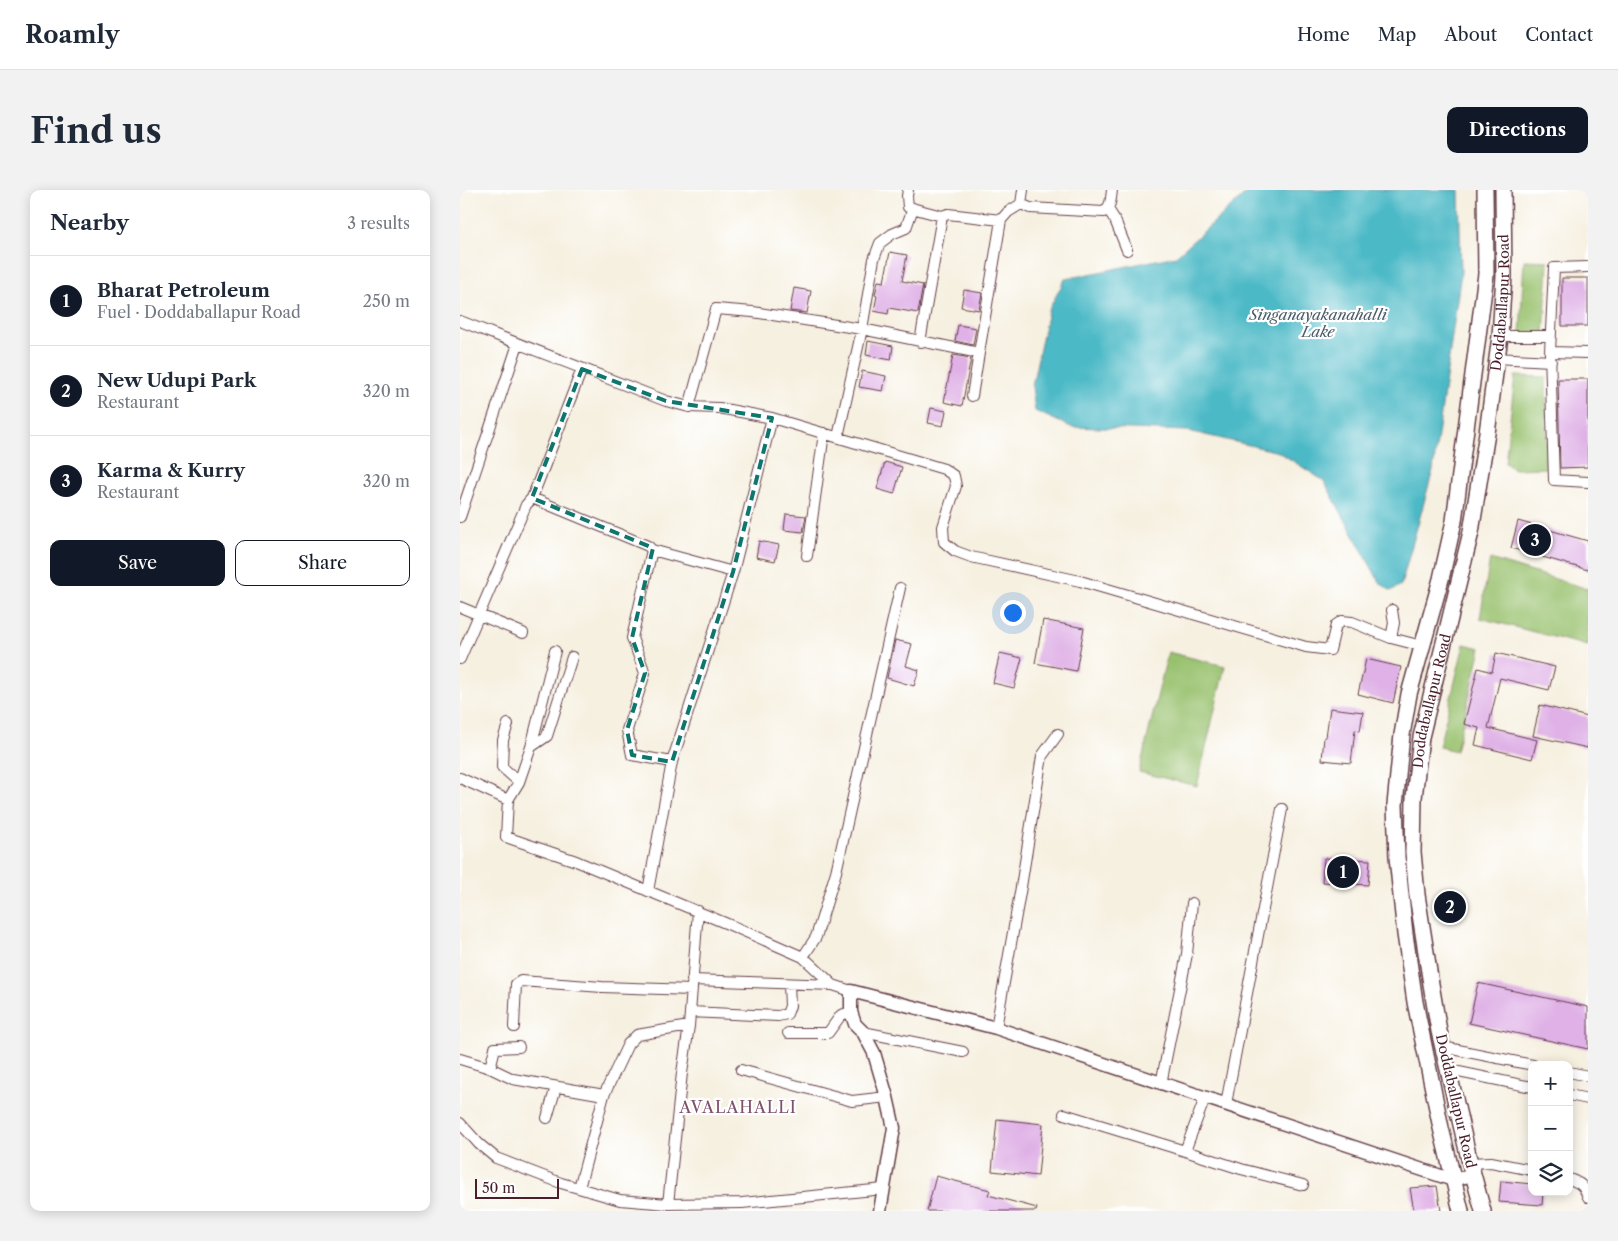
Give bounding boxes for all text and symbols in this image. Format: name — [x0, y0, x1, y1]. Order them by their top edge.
text: Roamly — [25, 20, 119, 49]
text: Home — [1297, 24, 1350, 46]
text: Map — [1378, 24, 1416, 46]
text: About — [1444, 24, 1497, 46]
text: Contact — [1525, 24, 1593, 46]
button: Directions — [1447, 107, 1588, 153]
text: Find us — [30, 109, 162, 152]
text: Nearby — [50, 210, 129, 235]
text: 3 results — [347, 213, 410, 233]
street label: Doddaballapur Road — [1486, 234, 1513, 372]
text: Bharat Petroleum — [97, 279, 270, 302]
text: 1 — [62, 291, 70, 311]
text: 250 m — [363, 291, 410, 311]
text: Fuel · Doddaballapur Road — [97, 302, 301, 322]
water label: Singanayakanahalli Lake — [1248, 305, 1388, 341]
text: New Udupi Park — [97, 369, 256, 392]
text: 2 — [61, 381, 71, 401]
text: 320 m — [363, 381, 410, 401]
text: Restaurant — [97, 392, 179, 412]
text: Karma & Kurry — [97, 459, 245, 482]
text: 3 — [61, 471, 71, 491]
text: 320 m — [363, 471, 410, 491]
text: Restaurant — [97, 482, 179, 502]
pin: 3 — [1519, 521, 1551, 559]
button: Save — [50, 540, 225, 586]
button: Share — [235, 540, 410, 586]
your location — [1000, 600, 1026, 626]
street label: Doddaballapur Road — [1408, 631, 1455, 769]
pin: 1 — [1327, 853, 1359, 891]
pin: 2 — [1434, 888, 1466, 926]
street label: Doddaballapur Road — [1432, 1032, 1480, 1170]
map controls — [1528, 1061, 1573, 1196]
button: + — [1528, 1061, 1573, 1106]
district label: AVALAHALLI — [678, 1097, 797, 1117]
button: − — [1528, 1106, 1573, 1151]
button: layers — [1528, 1151, 1573, 1196]
scale bar — [475, 1176, 559, 1199]
text: 50 m — [482, 1179, 515, 1197]

